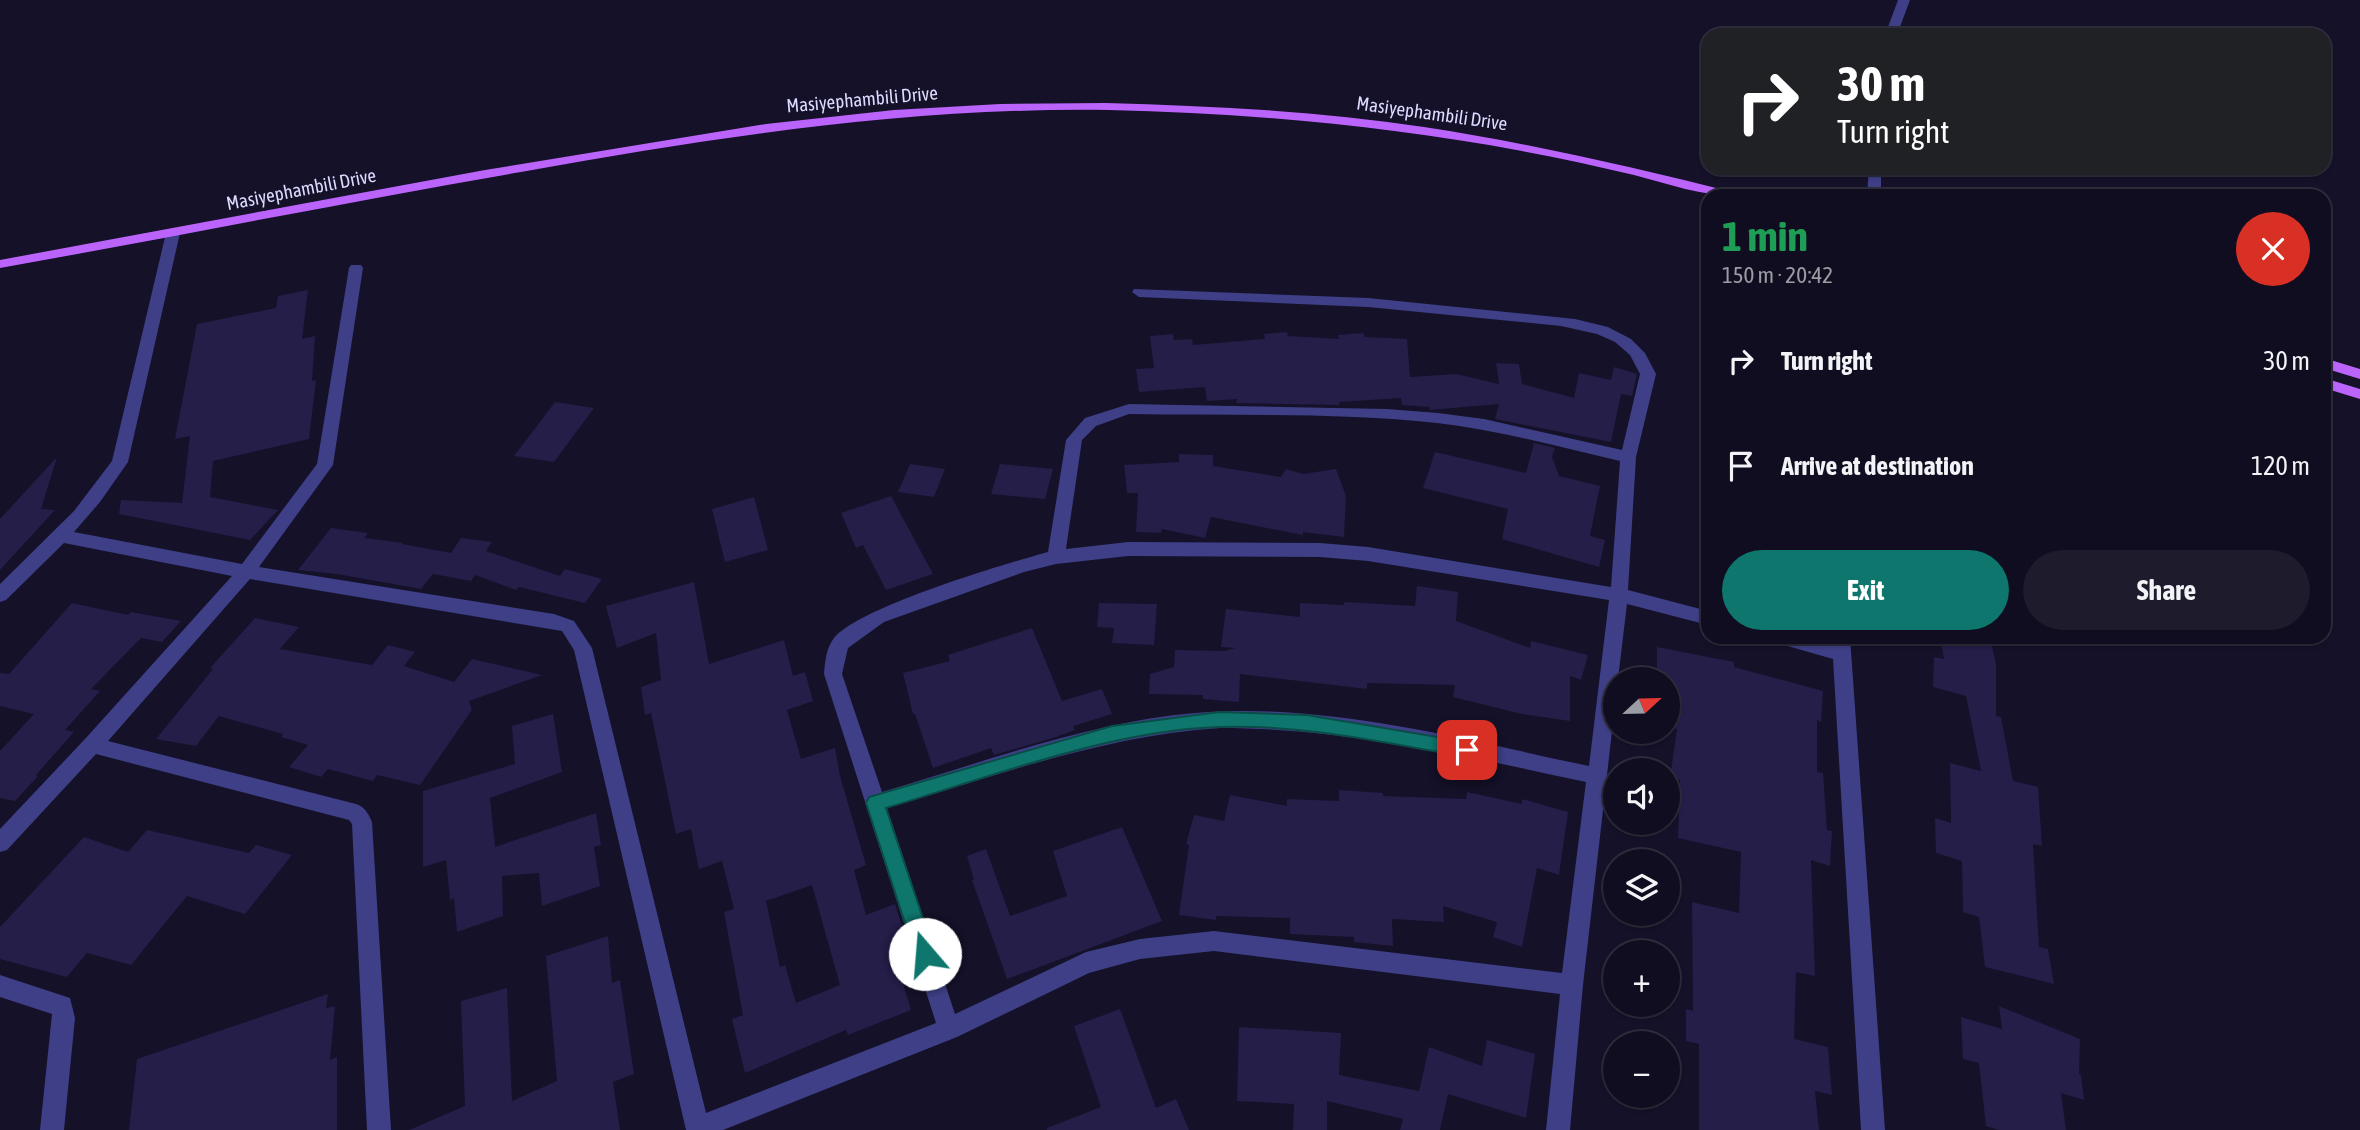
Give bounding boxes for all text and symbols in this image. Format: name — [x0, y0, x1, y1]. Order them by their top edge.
text: 30 m — [1837, 55, 1925, 111]
icon: right — [1722, 56, 1813, 147]
street label: Masiyephambili Drive — [785, 81, 939, 117]
street label: Masiyephambili Drive — [1355, 92, 1509, 134]
text: Turn right — [1837, 113, 1950, 150]
street label: Masiyephambili Drive — [224, 164, 378, 214]
text: 1 min — [1722, 212, 1808, 260]
button: close — [2236, 212, 2310, 286]
text: 150 m · 20:42 — [1722, 262, 1833, 288]
icon: right — [1722, 342, 1760, 380]
text: Turn right — [1781, 346, 1872, 376]
text: 30 m — [2263, 346, 2310, 376]
icon: arrive — [1722, 447, 1760, 485]
text: Arrive at destination — [1781, 451, 1974, 481]
text: 120 m — [2251, 451, 2310, 481]
button: Exit — [1722, 550, 2009, 630]
button: Share — [2023, 550, 2310, 630]
north arrow — [1603, 667, 1680, 744]
map controls — [1603, 667, 1680, 1108]
pin — [1437, 720, 1497, 780]
icon: arrive — [1448, 731, 1486, 769]
button: sound — [1603, 758, 1680, 835]
button: layers — [1603, 849, 1680, 926]
position arrow — [888, 917, 962, 991]
button: + — [1603, 940, 1680, 1017]
button: − — [1603, 1031, 1680, 1108]

